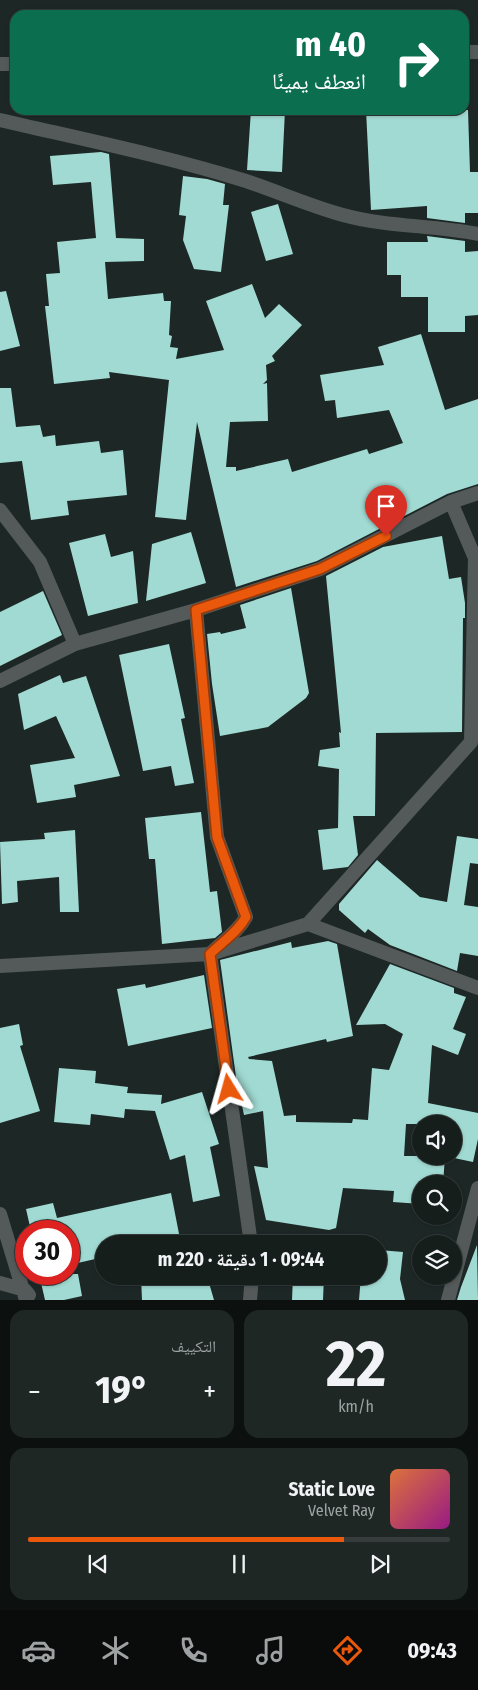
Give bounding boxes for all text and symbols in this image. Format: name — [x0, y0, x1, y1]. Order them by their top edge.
text: 40 m — [295, 23, 366, 65]
icon: right — [384, 30, 449, 95]
text: انعطف يمينًا — [272, 68, 366, 95]
pin — [365, 485, 407, 536]
icon: arrive — [372, 492, 400, 520]
position arrow — [202, 1062, 254, 1114]
map controls — [412, 1115, 462, 1285]
button: sound — [412, 1115, 462, 1165]
button: search — [412, 1175, 462, 1225]
speed limit sign: 30 — [15, 1220, 80, 1285]
button: layers — [412, 1235, 462, 1285]
text: 09:44 · 1 دقيقة · 220 m — [158, 1248, 324, 1271]
text: 22 — [326, 1325, 386, 1403]
text: التكييف — [171, 1337, 216, 1356]
text: 19° — [95, 1367, 149, 1413]
text: − — [28, 1375, 41, 1408]
text: + — [203, 1375, 216, 1408]
text: km/h — [338, 1397, 374, 1416]
text: Static Love — [288, 1478, 375, 1501]
text: Velvet Ray — [308, 1501, 375, 1520]
icon: previous — [84, 1550, 112, 1578]
icon: pause — [225, 1550, 253, 1578]
icon: next — [366, 1550, 394, 1578]
icon: car — [21, 1633, 56, 1668]
icon: climate — [98, 1633, 133, 1668]
icon: phone — [176, 1633, 211, 1668]
icon: music — [253, 1633, 288, 1668]
icon: directions — [330, 1633, 365, 1668]
text: 09:43 — [407, 1637, 457, 1664]

